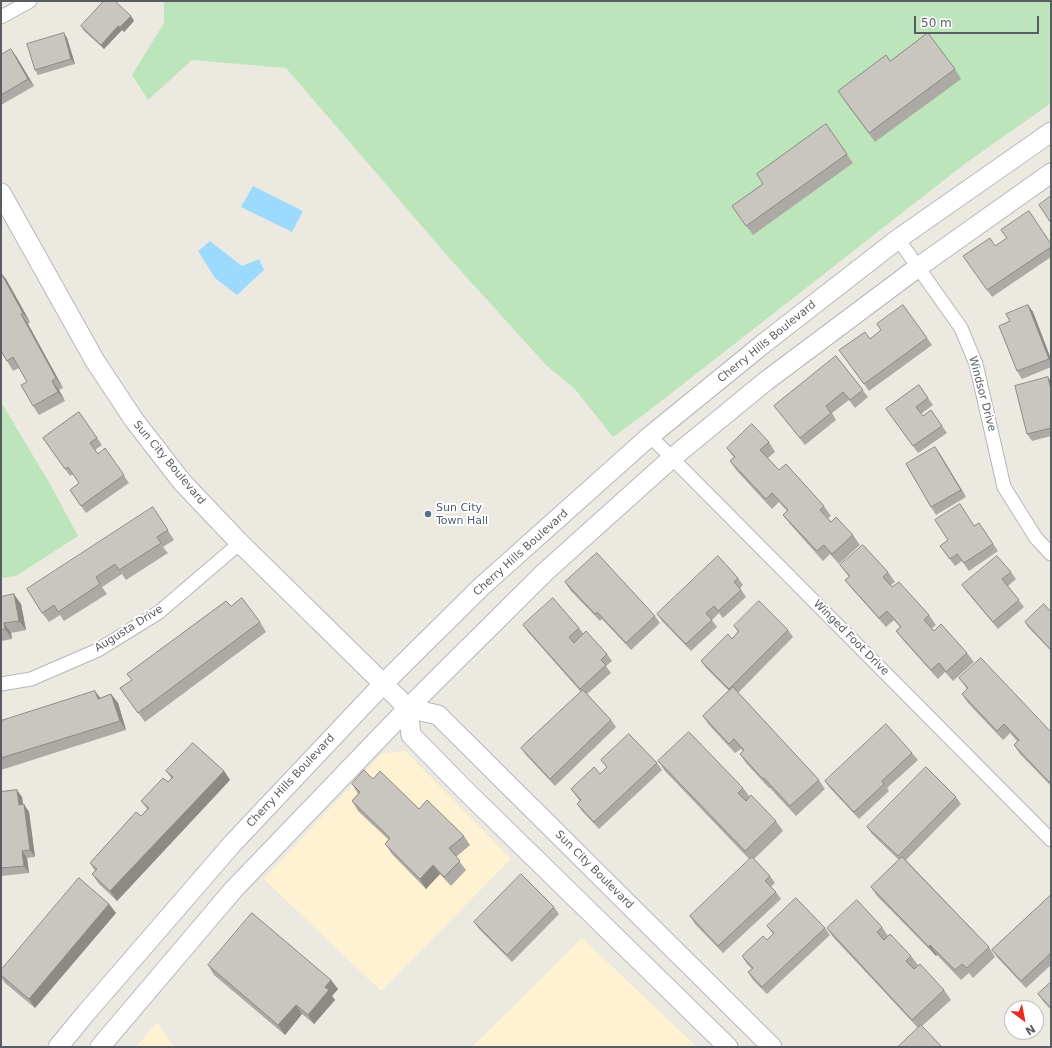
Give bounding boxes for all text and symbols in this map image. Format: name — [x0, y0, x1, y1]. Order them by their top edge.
scale bar — [916, 8, 1041, 34]
text: 50 m — [921, 16, 952, 30]
street label: Cherry Hills Boulevard — [715, 298, 819, 386]
street label: Windsor Drive — [966, 355, 998, 433]
street label: Sun City Boulevard — [130, 418, 208, 508]
place label: Sun City Town Hall — [436, 501, 488, 527]
street label: Cherry Hills Boulevard — [471, 507, 571, 599]
marker: Sun City Town Hall — [423, 509, 433, 519]
street label: Winged Foot Drive — [810, 597, 892, 679]
street label: Augusta Drive — [92, 603, 166, 655]
street label: Cherry Hills Boulevard — [244, 732, 338, 830]
street label: Sun City Boulevard — [552, 828, 636, 912]
north arrow — [1004, 1000, 1044, 1040]
text: N — [1023, 1022, 1037, 1038]

